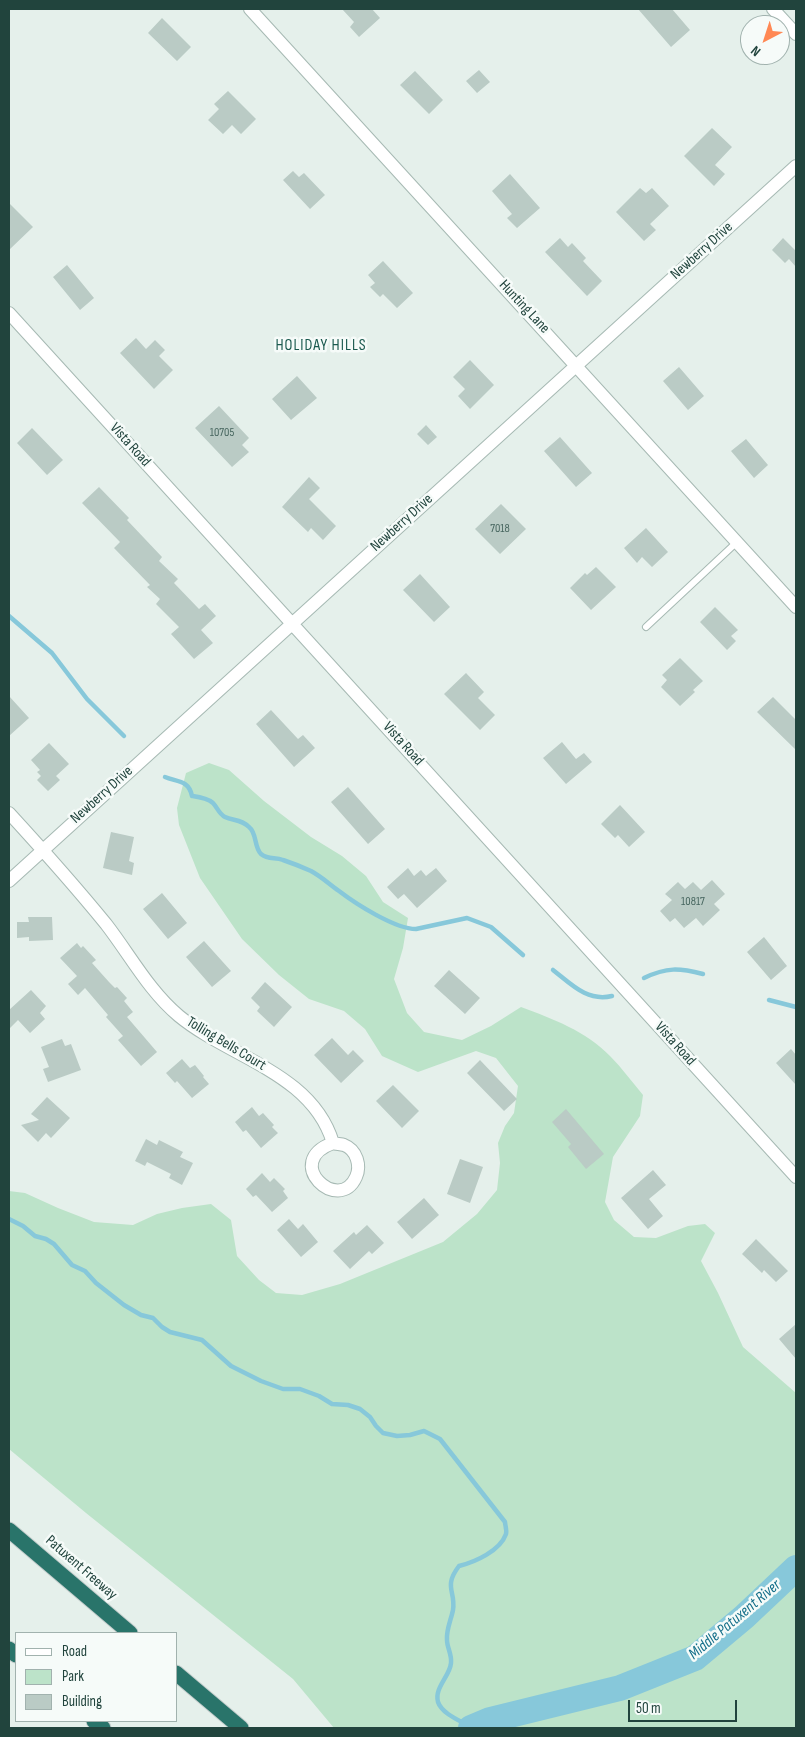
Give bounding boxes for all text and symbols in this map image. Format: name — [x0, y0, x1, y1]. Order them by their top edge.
north arrow — [740, 15, 790, 65]
text: N — [747, 42, 764, 60]
street label: Newberry Drive — [667, 218, 737, 284]
street label: Hunting Lane — [495, 277, 553, 337]
district label: HOLIDAY HILLS — [274, 336, 368, 356]
street label: Vista Road — [106, 419, 154, 471]
house number: 10705 — [210, 426, 234, 440]
street label: Newberry Drive — [367, 490, 437, 556]
house number: 7018 — [490, 522, 510, 536]
street label: Vista Road — [379, 718, 427, 770]
street label: Newberry Drive — [67, 762, 137, 828]
house number: 10817 — [681, 895, 705, 909]
street label: Tolling Bells Court — [183, 1013, 269, 1075]
street label: Vista Road — [651, 1018, 699, 1070]
street label: Patuxent Freeway — [41, 1532, 121, 1604]
water label: Middle Patuxent River — [685, 1576, 785, 1664]
legend — [15, 1632, 178, 1722]
text: Road — [62, 1642, 87, 1661]
text: Park — [62, 1667, 84, 1686]
scale bar — [630, 1690, 739, 1722]
text: Building — [62, 1692, 102, 1711]
text: 50 m — [636, 1699, 661, 1718]

